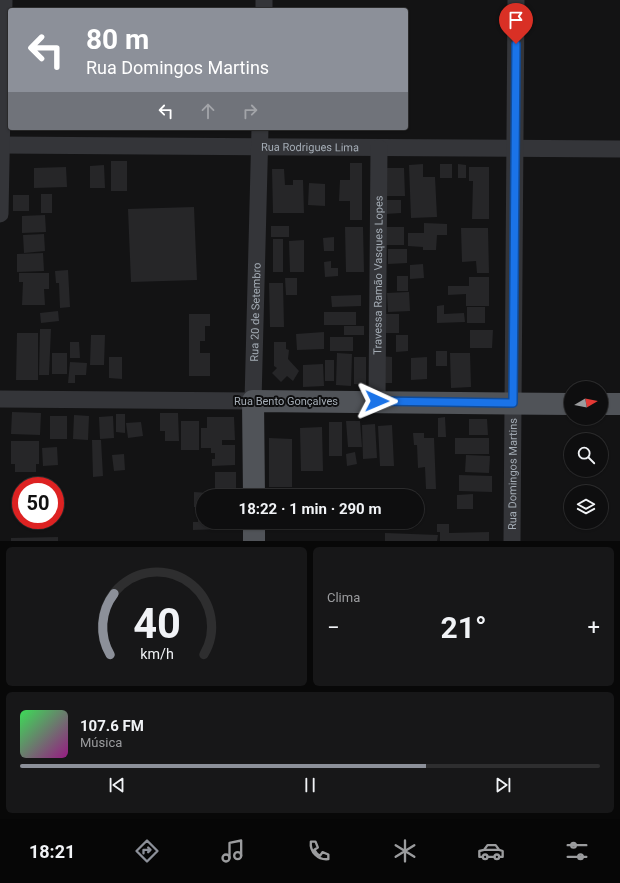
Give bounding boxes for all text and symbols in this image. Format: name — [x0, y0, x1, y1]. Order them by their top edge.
pin — [499, 3, 533, 44]
icon: arrive — [505, 9, 527, 31]
text: 80 m — [86, 23, 149, 56]
icon: left — [20, 24, 72, 76]
text: Rua Domingos Martins — [86, 57, 269, 78]
icon: left — [155, 100, 177, 122]
icon: ahead — [197, 100, 219, 122]
icon: right — [239, 100, 261, 122]
street label: Rua Rodrigues Lima — [261, 140, 359, 154]
street label: Travessa Ramão Vasques Lopes — [371, 195, 385, 355]
street label: Rua 20 de Setembro — [248, 262, 263, 362]
position arrow — [356, 380, 398, 422]
north arrow — [564, 381, 608, 425]
map controls — [564, 381, 608, 529]
street label: Rua Bento Gonçalves — [234, 395, 338, 408]
street label: Rua Domingos Martins — [506, 418, 519, 530]
button: search — [564, 433, 608, 477]
speed limit sign: 50 — [12, 477, 64, 529]
button: layers — [564, 485, 608, 529]
text: 18:22 · 1 min · 290 m — [239, 500, 381, 518]
text: Clima — [327, 590, 360, 605]
text: 40 — [133, 598, 180, 647]
text: 21° — [440, 610, 487, 645]
text: − — [327, 615, 340, 640]
text: + — [588, 615, 600, 640]
text: km/h — [140, 645, 173, 661]
text: 107.6 FM — [80, 717, 144, 735]
text: Música — [80, 735, 122, 750]
icon: previous — [106, 774, 128, 796]
icon: pause — [299, 774, 321, 796]
icon: next — [492, 774, 514, 796]
icon: directions — [133, 837, 161, 865]
icon: music — [219, 837, 247, 865]
icon: phone — [305, 837, 333, 865]
icon: climate — [391, 837, 419, 865]
icon: car — [477, 837, 505, 865]
icon: filters — [563, 837, 591, 865]
text: 18:21 — [29, 841, 75, 862]

